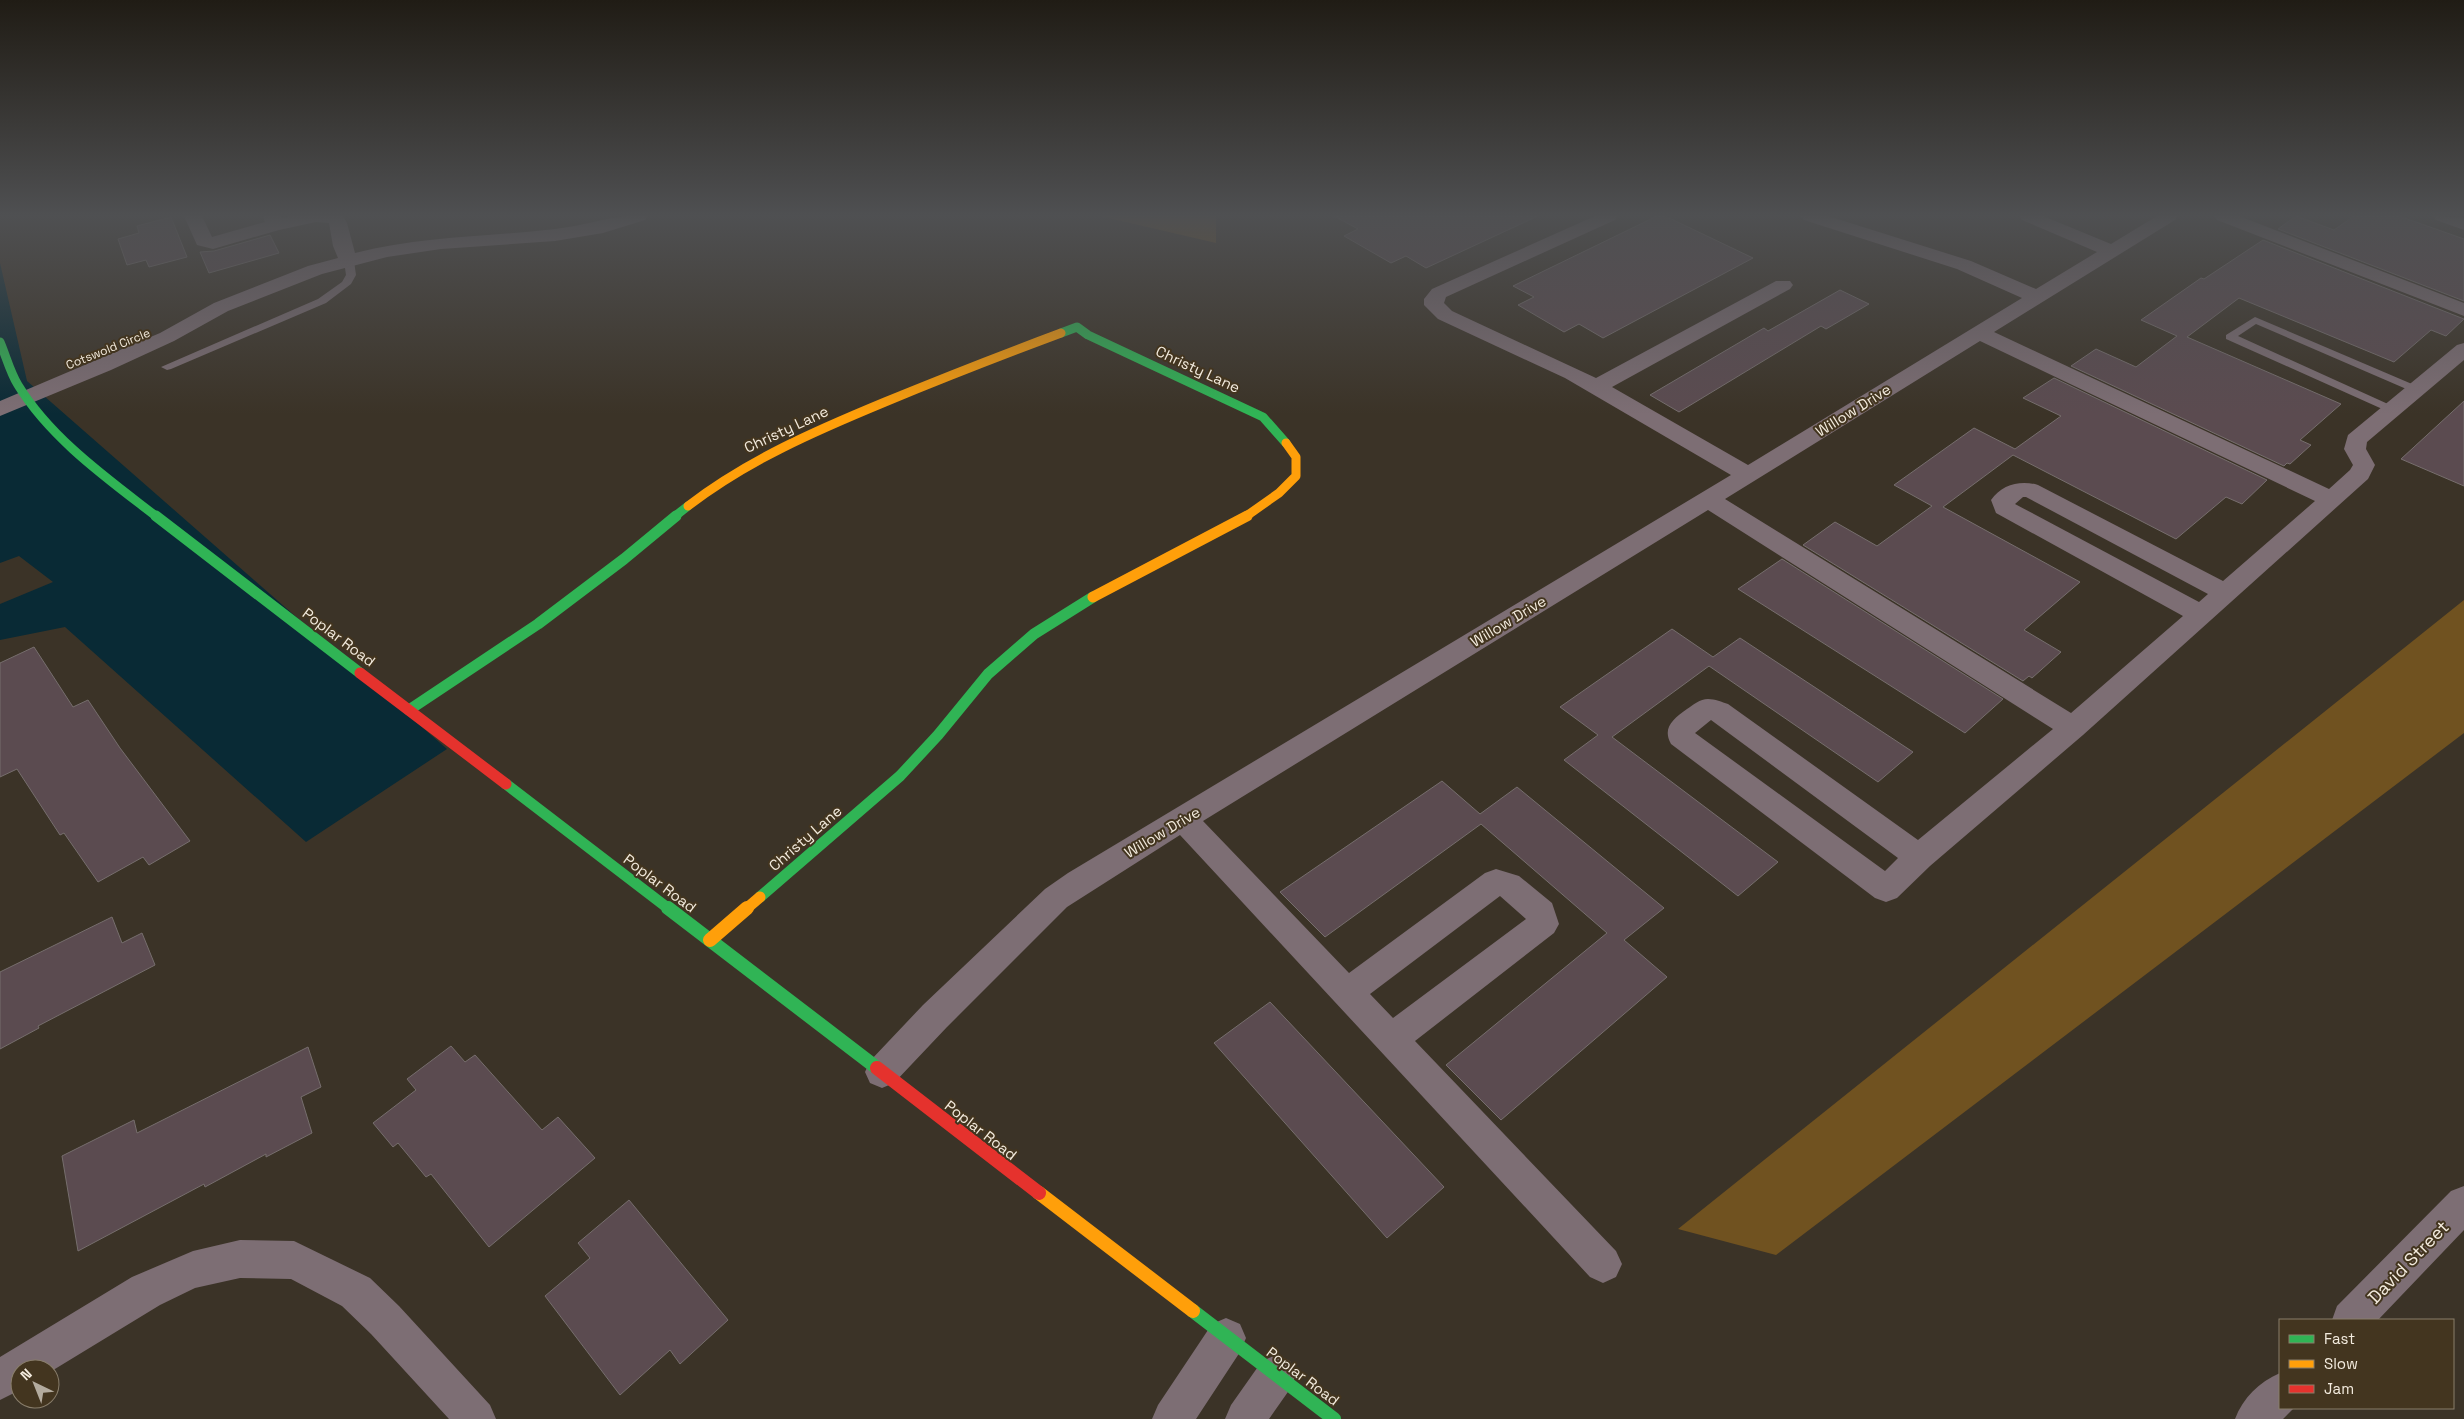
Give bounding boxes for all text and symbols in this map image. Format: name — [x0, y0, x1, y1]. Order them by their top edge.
street label: Cotswold Circle — [64, 325, 152, 373]
street label: Christy Lane — [1153, 341, 1243, 397]
street label: Willow Drive — [1812, 379, 1894, 441]
street label: Christy Lane — [741, 401, 831, 457]
street label: Willow Drive — [1467, 591, 1549, 651]
street label: Poplar Road — [299, 603, 379, 671]
street label: Christy Lane — [765, 801, 846, 875]
street label: Willow Drive — [1121, 802, 1203, 862]
street label: Poplar Road — [620, 849, 700, 917]
street label: Poplar Road — [941, 1096, 1021, 1164]
street label: David Street — [2363, 1215, 2453, 1309]
legend — [2279, 1319, 2454, 1409]
text: Fast — [2324, 1329, 2355, 1348]
street label: Poplar Road — [1263, 1342, 1343, 1410]
text: Slow — [2324, 1354, 2358, 1373]
north arrow — [10, 1359, 60, 1409]
text: N — [17, 1365, 36, 1384]
text: Jam — [2324, 1379, 2354, 1398]

